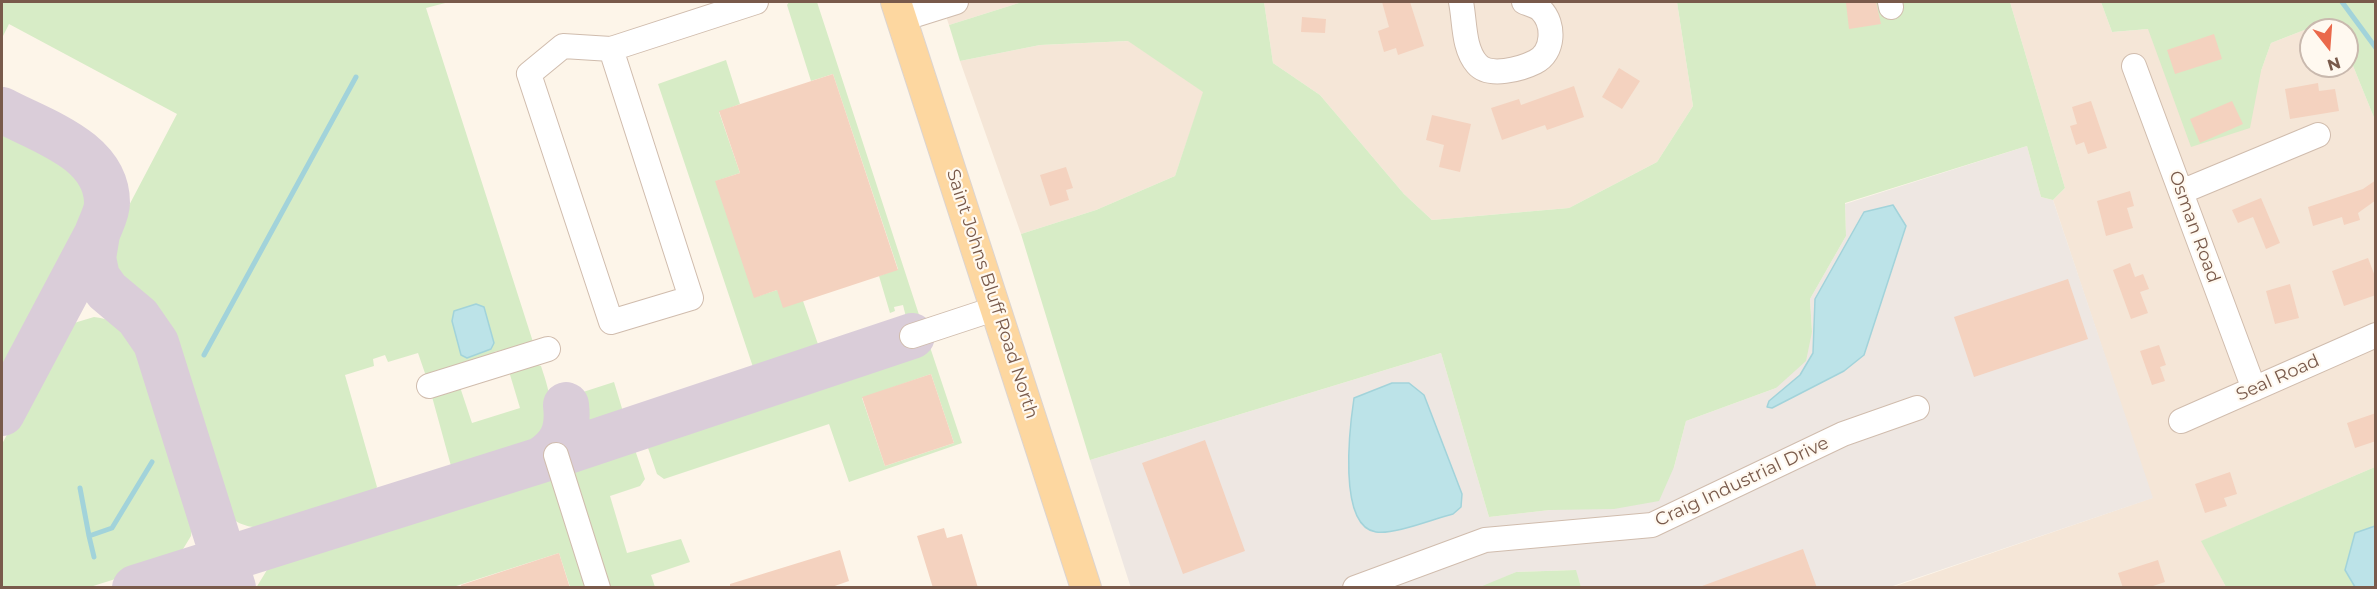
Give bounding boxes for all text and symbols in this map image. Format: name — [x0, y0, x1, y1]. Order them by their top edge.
north arrow — [2299, 18, 2359, 78]
text: N — [2325, 53, 2343, 75]
street label: Saint Johns Bluff Road North — [941, 167, 1043, 421]
street label: Osman Road — [2164, 168, 2224, 286]
street label: Seal Road — [2233, 350, 2323, 406]
street label: Craig Industrial Drive — [1652, 432, 1832, 532]

